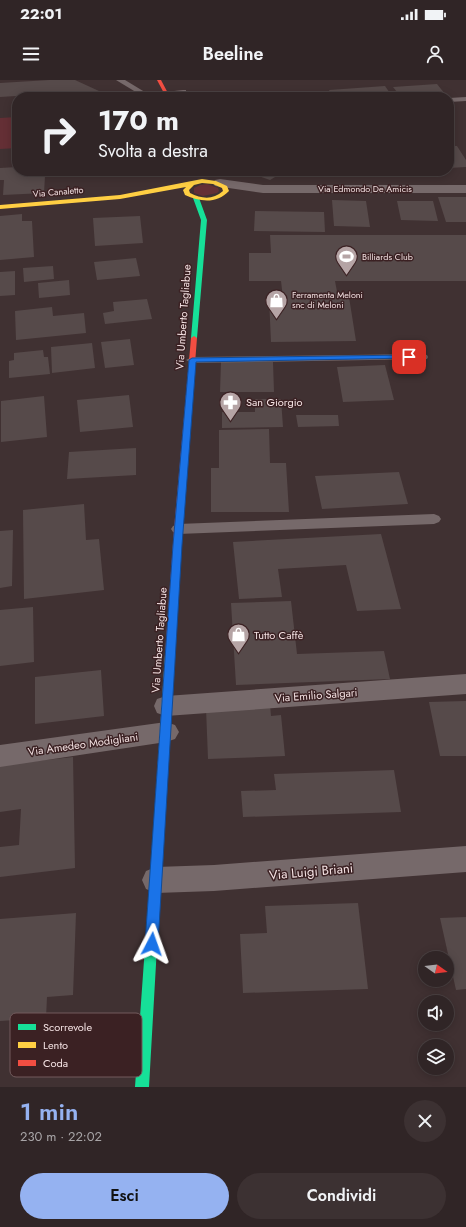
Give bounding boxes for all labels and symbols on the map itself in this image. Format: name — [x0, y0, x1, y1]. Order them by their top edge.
street label: Via Edmondo De Amicis — [318, 182, 412, 195]
street label: Via Canaletto — [32, 183, 84, 200]
sports icon: Billiards Club — [333, 244, 359, 277]
place label: Billiards Club — [362, 250, 413, 263]
street label: Via Umberto Tagliabue — [171, 263, 195, 370]
shop icon: Ferramenta Meloni snc di Meloni — [264, 287, 290, 320]
place label: Ferramenta Meloni snc di Meloni — [292, 288, 363, 311]
pin — [392, 340, 426, 374]
pharmacy icon: San Giorgio — [217, 389, 243, 422]
place label: San Giorgio — [246, 394, 303, 410]
street label: Via Umberto Tagliabue — [147, 586, 171, 693]
shop icon: Tutto Caffè — [225, 622, 251, 655]
place label: Tutto Caffè — [254, 627, 304, 643]
street label: Via Emilio Salgari — [274, 684, 358, 706]
street label: Via Amedeo Modigliani — [27, 728, 139, 760]
street label: Via Luigi Briani — [268, 858, 354, 885]
position arrow — [131, 923, 173, 965]
north arrow — [418, 951, 454, 987]
legend — [10, 1013, 142, 1077]
text: Scorrevole — [43, 1019, 92, 1035]
text: Lento — [43, 1037, 68, 1053]
text: Coda — [43, 1055, 68, 1071]

